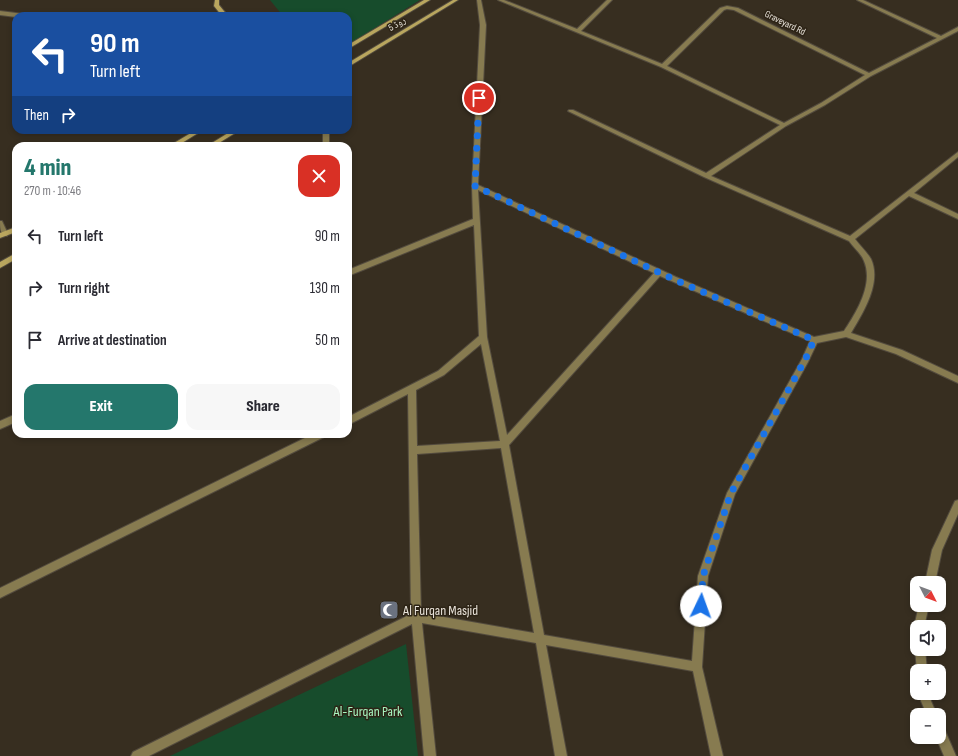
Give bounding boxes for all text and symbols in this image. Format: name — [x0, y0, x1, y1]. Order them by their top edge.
street label: Graveyard Rd — [763, 8, 807, 38]
street label: روڈ 5 — [386, 14, 408, 34]
text: 90 m — [90, 27, 140, 60]
icon: left — [24, 28, 76, 80]
text: Turn left — [90, 61, 141, 82]
pin — [462, 81, 496, 115]
icon: arrive — [468, 87, 490, 109]
icon: right — [57, 104, 79, 126]
text: Then — [24, 106, 49, 125]
text: 4 min — [24, 153, 71, 182]
button: close — [298, 155, 340, 197]
text: 270 m · 10:46 — [24, 183, 81, 199]
icon: left — [24, 225, 46, 247]
text: Turn left — [58, 227, 103, 246]
text: 90 m — [315, 227, 340, 246]
icon: right — [24, 277, 46, 299]
text: Turn right — [58, 279, 110, 298]
text: 130 m — [310, 279, 340, 298]
icon: arrive — [24, 329, 46, 351]
text: Arrive at destination — [58, 331, 167, 350]
text: 50 m — [315, 331, 340, 350]
button: Exit — [24, 384, 178, 430]
button: Share — [186, 384, 340, 430]
north arrow — [910, 576, 946, 612]
map controls — [910, 576, 946, 744]
position arrow — [680, 585, 722, 627]
mosque icon: Al Furqan Masjid — [378, 599, 400, 621]
place label: Al Furqan Masjid — [402, 602, 478, 619]
button: sound — [910, 620, 946, 656]
button: + — [910, 664, 946, 700]
park label: Al-Furqan Park — [333, 703, 403, 720]
button: − — [910, 708, 946, 744]

